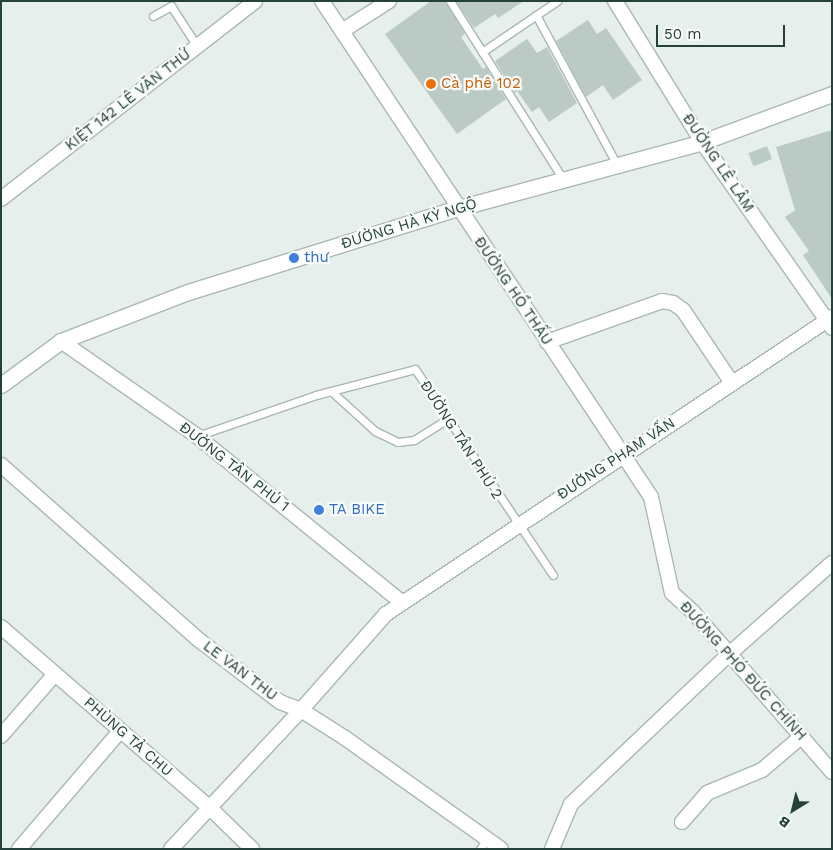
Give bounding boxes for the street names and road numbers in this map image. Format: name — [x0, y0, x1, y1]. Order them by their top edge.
street label: KIỆT 142 LÊ VĂN THỨ — [61, 45, 195, 155]
street label: ĐƯỜNG LÊ LÂM — [678, 110, 758, 216]
street label: ĐƯỜNG HÀ KỲ NGỘ — [338, 195, 480, 253]
street label: ĐƯỜNG HỒ THẤU — [470, 233, 556, 349]
street label: ĐƯỜNG TÂN PHÚ 2 — [416, 377, 506, 503]
street label: ĐƯỜNG PHẠM VẤN — [553, 414, 679, 504]
street label: ĐƯỜNG TÂN PHÚ 1 — [175, 418, 293, 516]
street label: ĐƯỜNG PHÓ ĐỨC CHÍNH — [676, 598, 810, 744]
street label: LE VAN THU — [199, 637, 281, 705]
street label: PHÙNG TẢ CHU — [80, 693, 176, 781]

